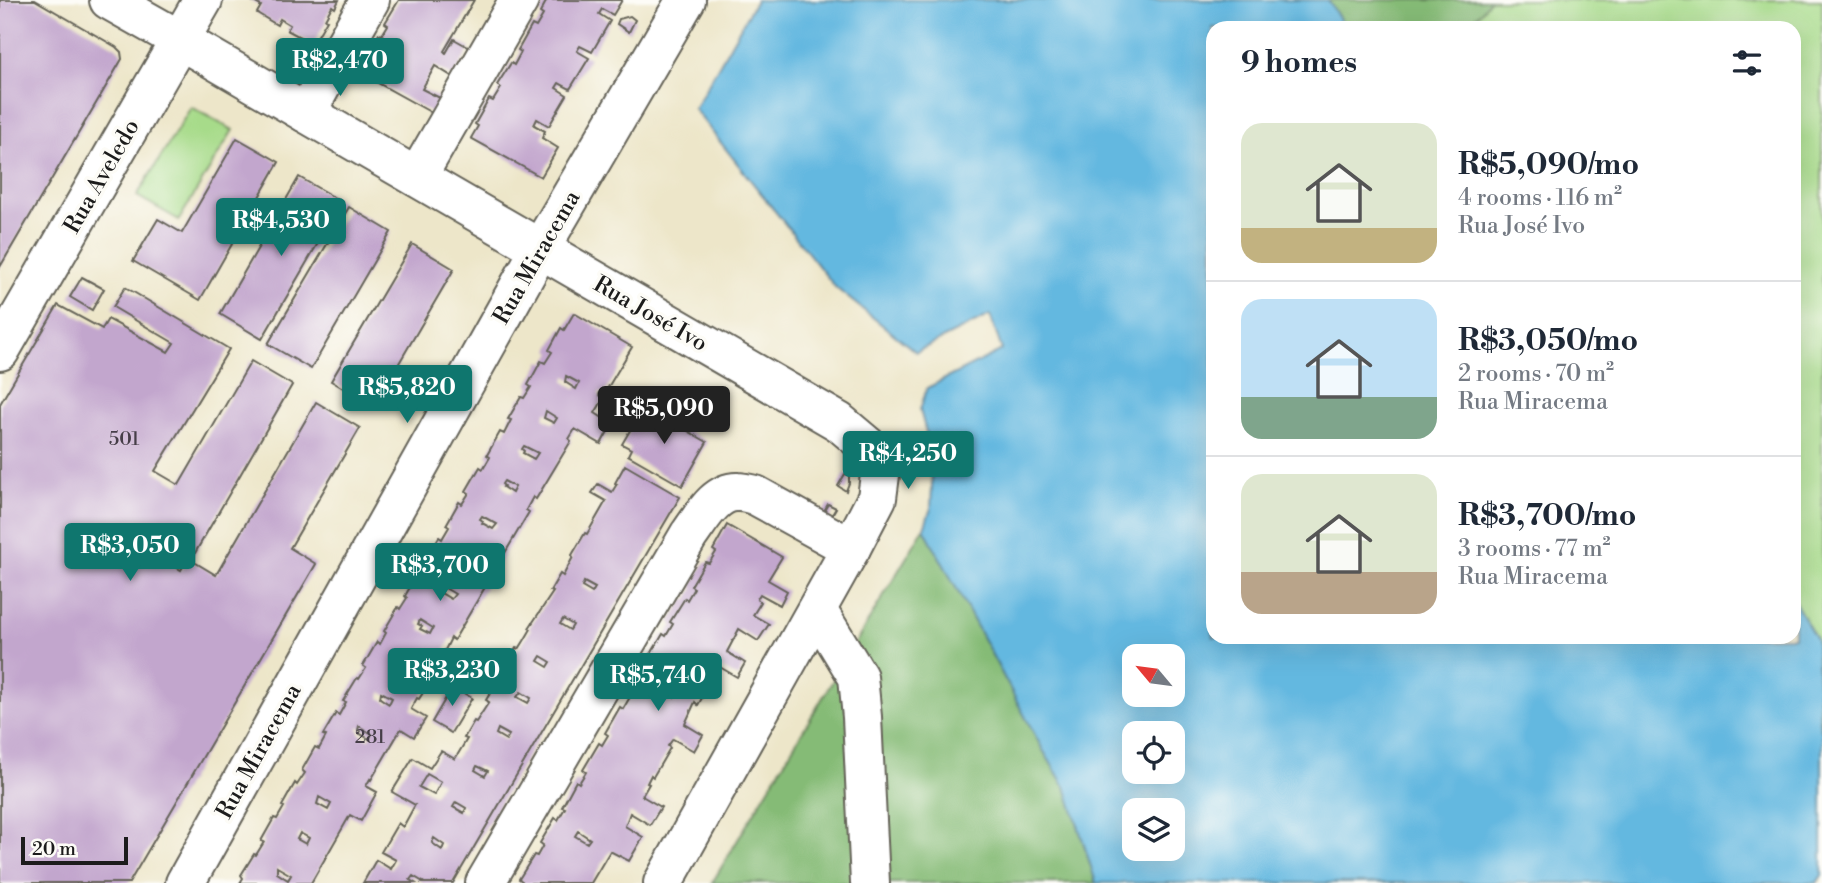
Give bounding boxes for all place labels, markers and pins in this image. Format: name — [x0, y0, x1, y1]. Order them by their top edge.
pin: R$2,470 — [275, 38, 405, 98]
pin: R$4,530 — [216, 198, 346, 258]
pin: R$5,820 — [342, 366, 472, 425]
pin: R$5,090 — [599, 386, 729, 446]
pin: R$4,250 — [843, 432, 973, 491]
pin: R$3,050 — [65, 524, 195, 583]
pin: R$3,700 — [375, 544, 505, 603]
pin: R$3,230 — [387, 648, 517, 708]
pin: R$5,740 — [593, 654, 723, 713]

